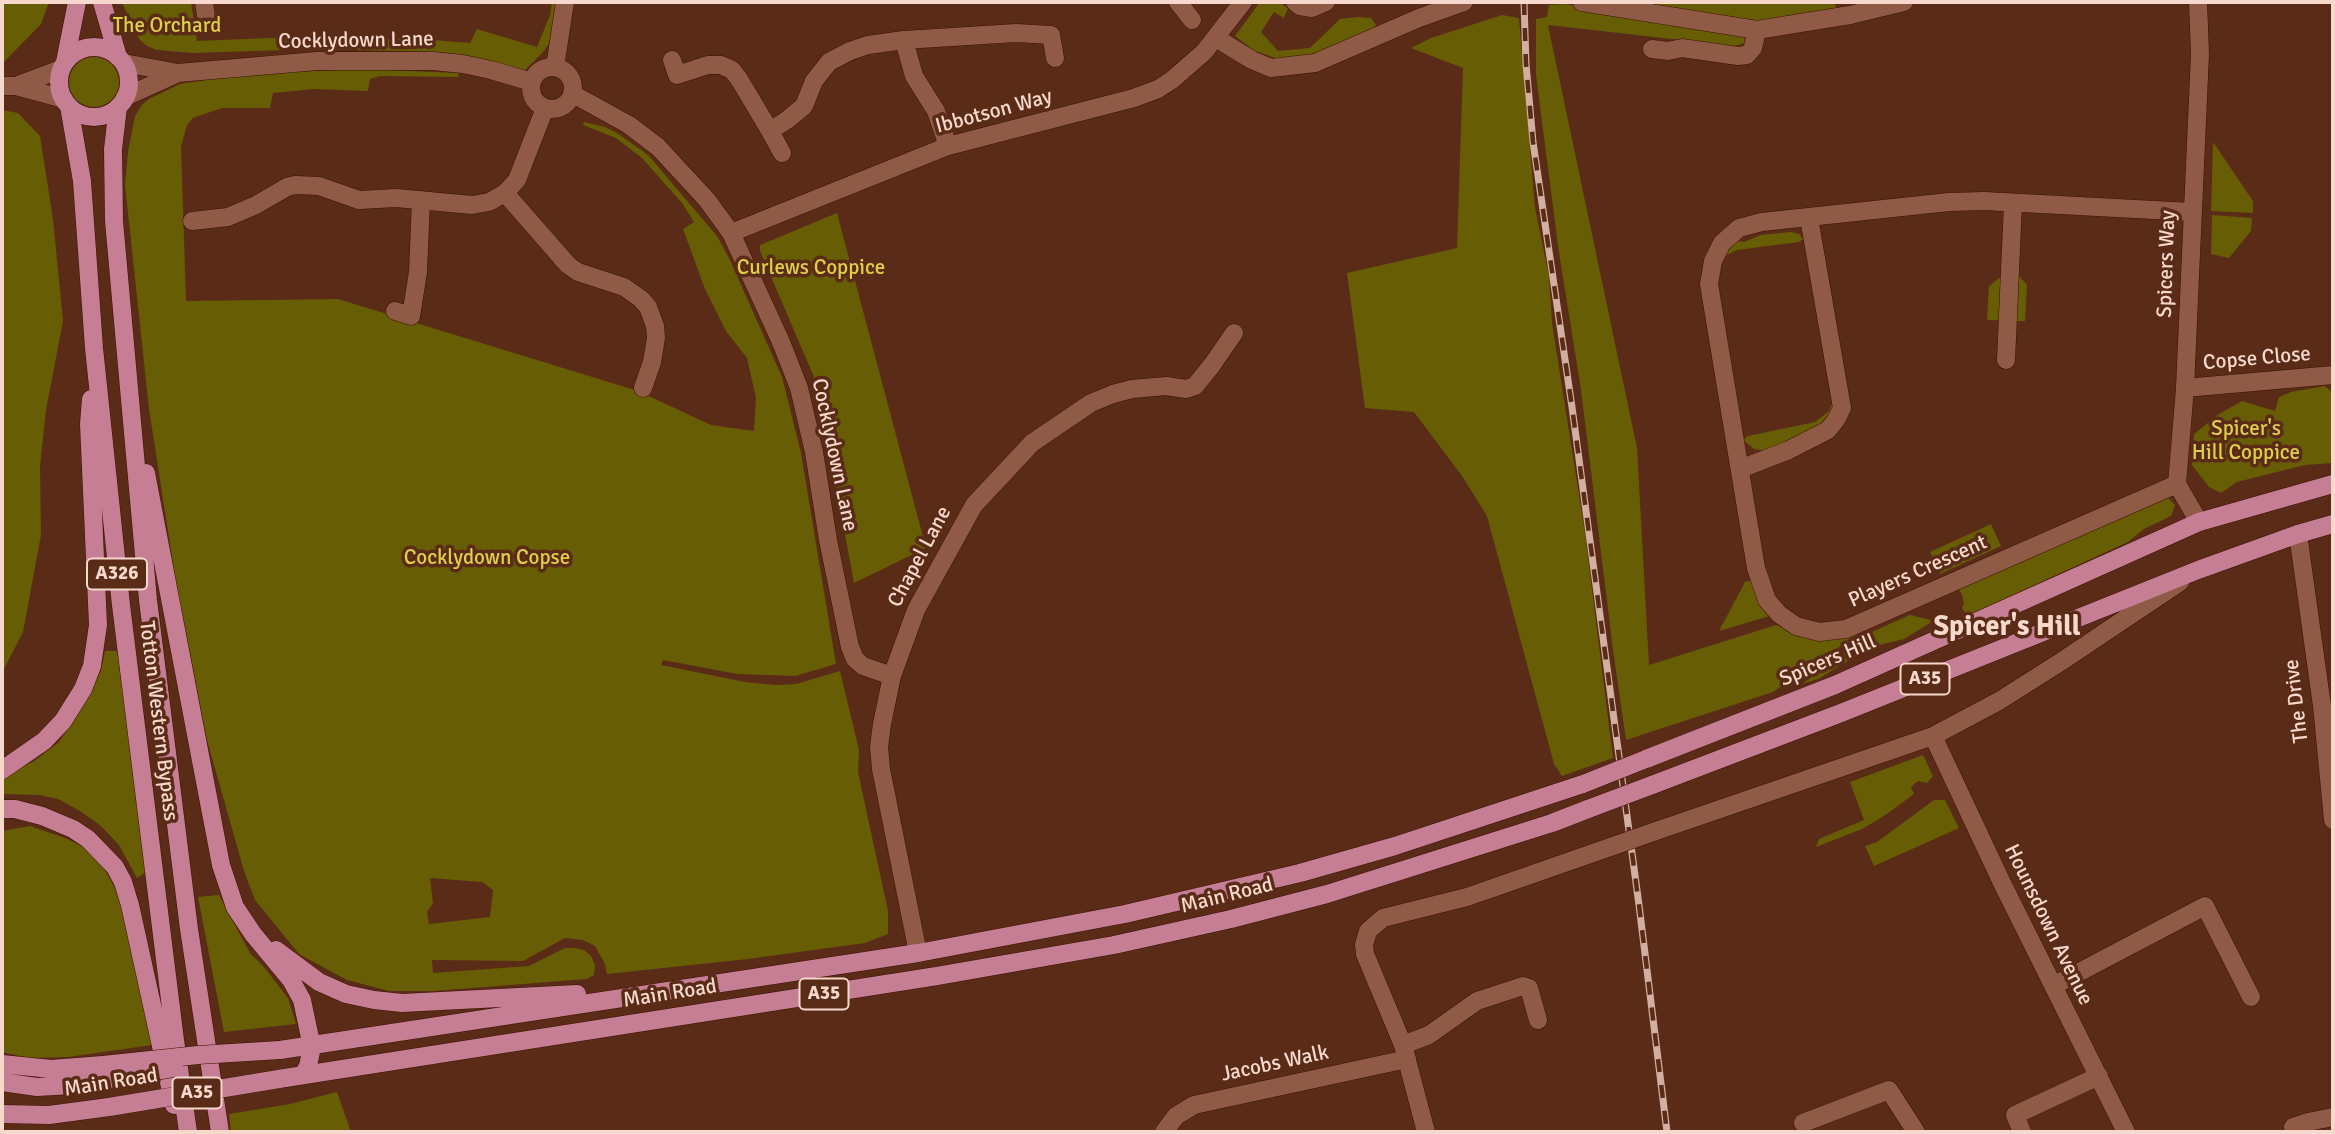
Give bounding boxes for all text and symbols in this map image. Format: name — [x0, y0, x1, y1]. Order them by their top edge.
park label: The Orchard — [113, 13, 221, 39]
street label: Cocklydown Lane — [278, 27, 434, 55]
street label: Ibbotson Way — [933, 84, 1055, 140]
street label: Spicers Way — [2153, 210, 2181, 318]
park label: Curlews Coppice — [737, 255, 885, 281]
street label: Copse Close — [2202, 342, 2312, 376]
street label: Cocklydown Lane — [806, 376, 862, 534]
park label: Spicer's Hill Coppice — [2192, 416, 2300, 466]
street label: Chapel Lane — [883, 502, 957, 612]
street label: Players Crescent — [1845, 530, 1991, 614]
park label: Cocklydown Copse — [404, 545, 570, 571]
road number: A326 — [87, 558, 147, 590]
district label: Spicer's Hill — [1934, 611, 2080, 645]
street label: Totton Western Bypass — [133, 620, 183, 822]
street label: Spicers Hill — [1776, 629, 1880, 693]
street label: The Drive — [2279, 658, 2315, 744]
road number: A35 — [1900, 664, 1950, 694]
street label: Hounsdown Avenue — [1998, 840, 2098, 1010]
street label: Main Road — [1178, 872, 1276, 920]
street label: Main Road — [621, 974, 719, 1014]
road number: A35 — [800, 978, 848, 1010]
street label: Jacobs Walk — [1219, 1040, 1331, 1088]
street label: Main Road — [62, 1063, 160, 1103]
road number: A35 — [172, 1078, 222, 1108]

